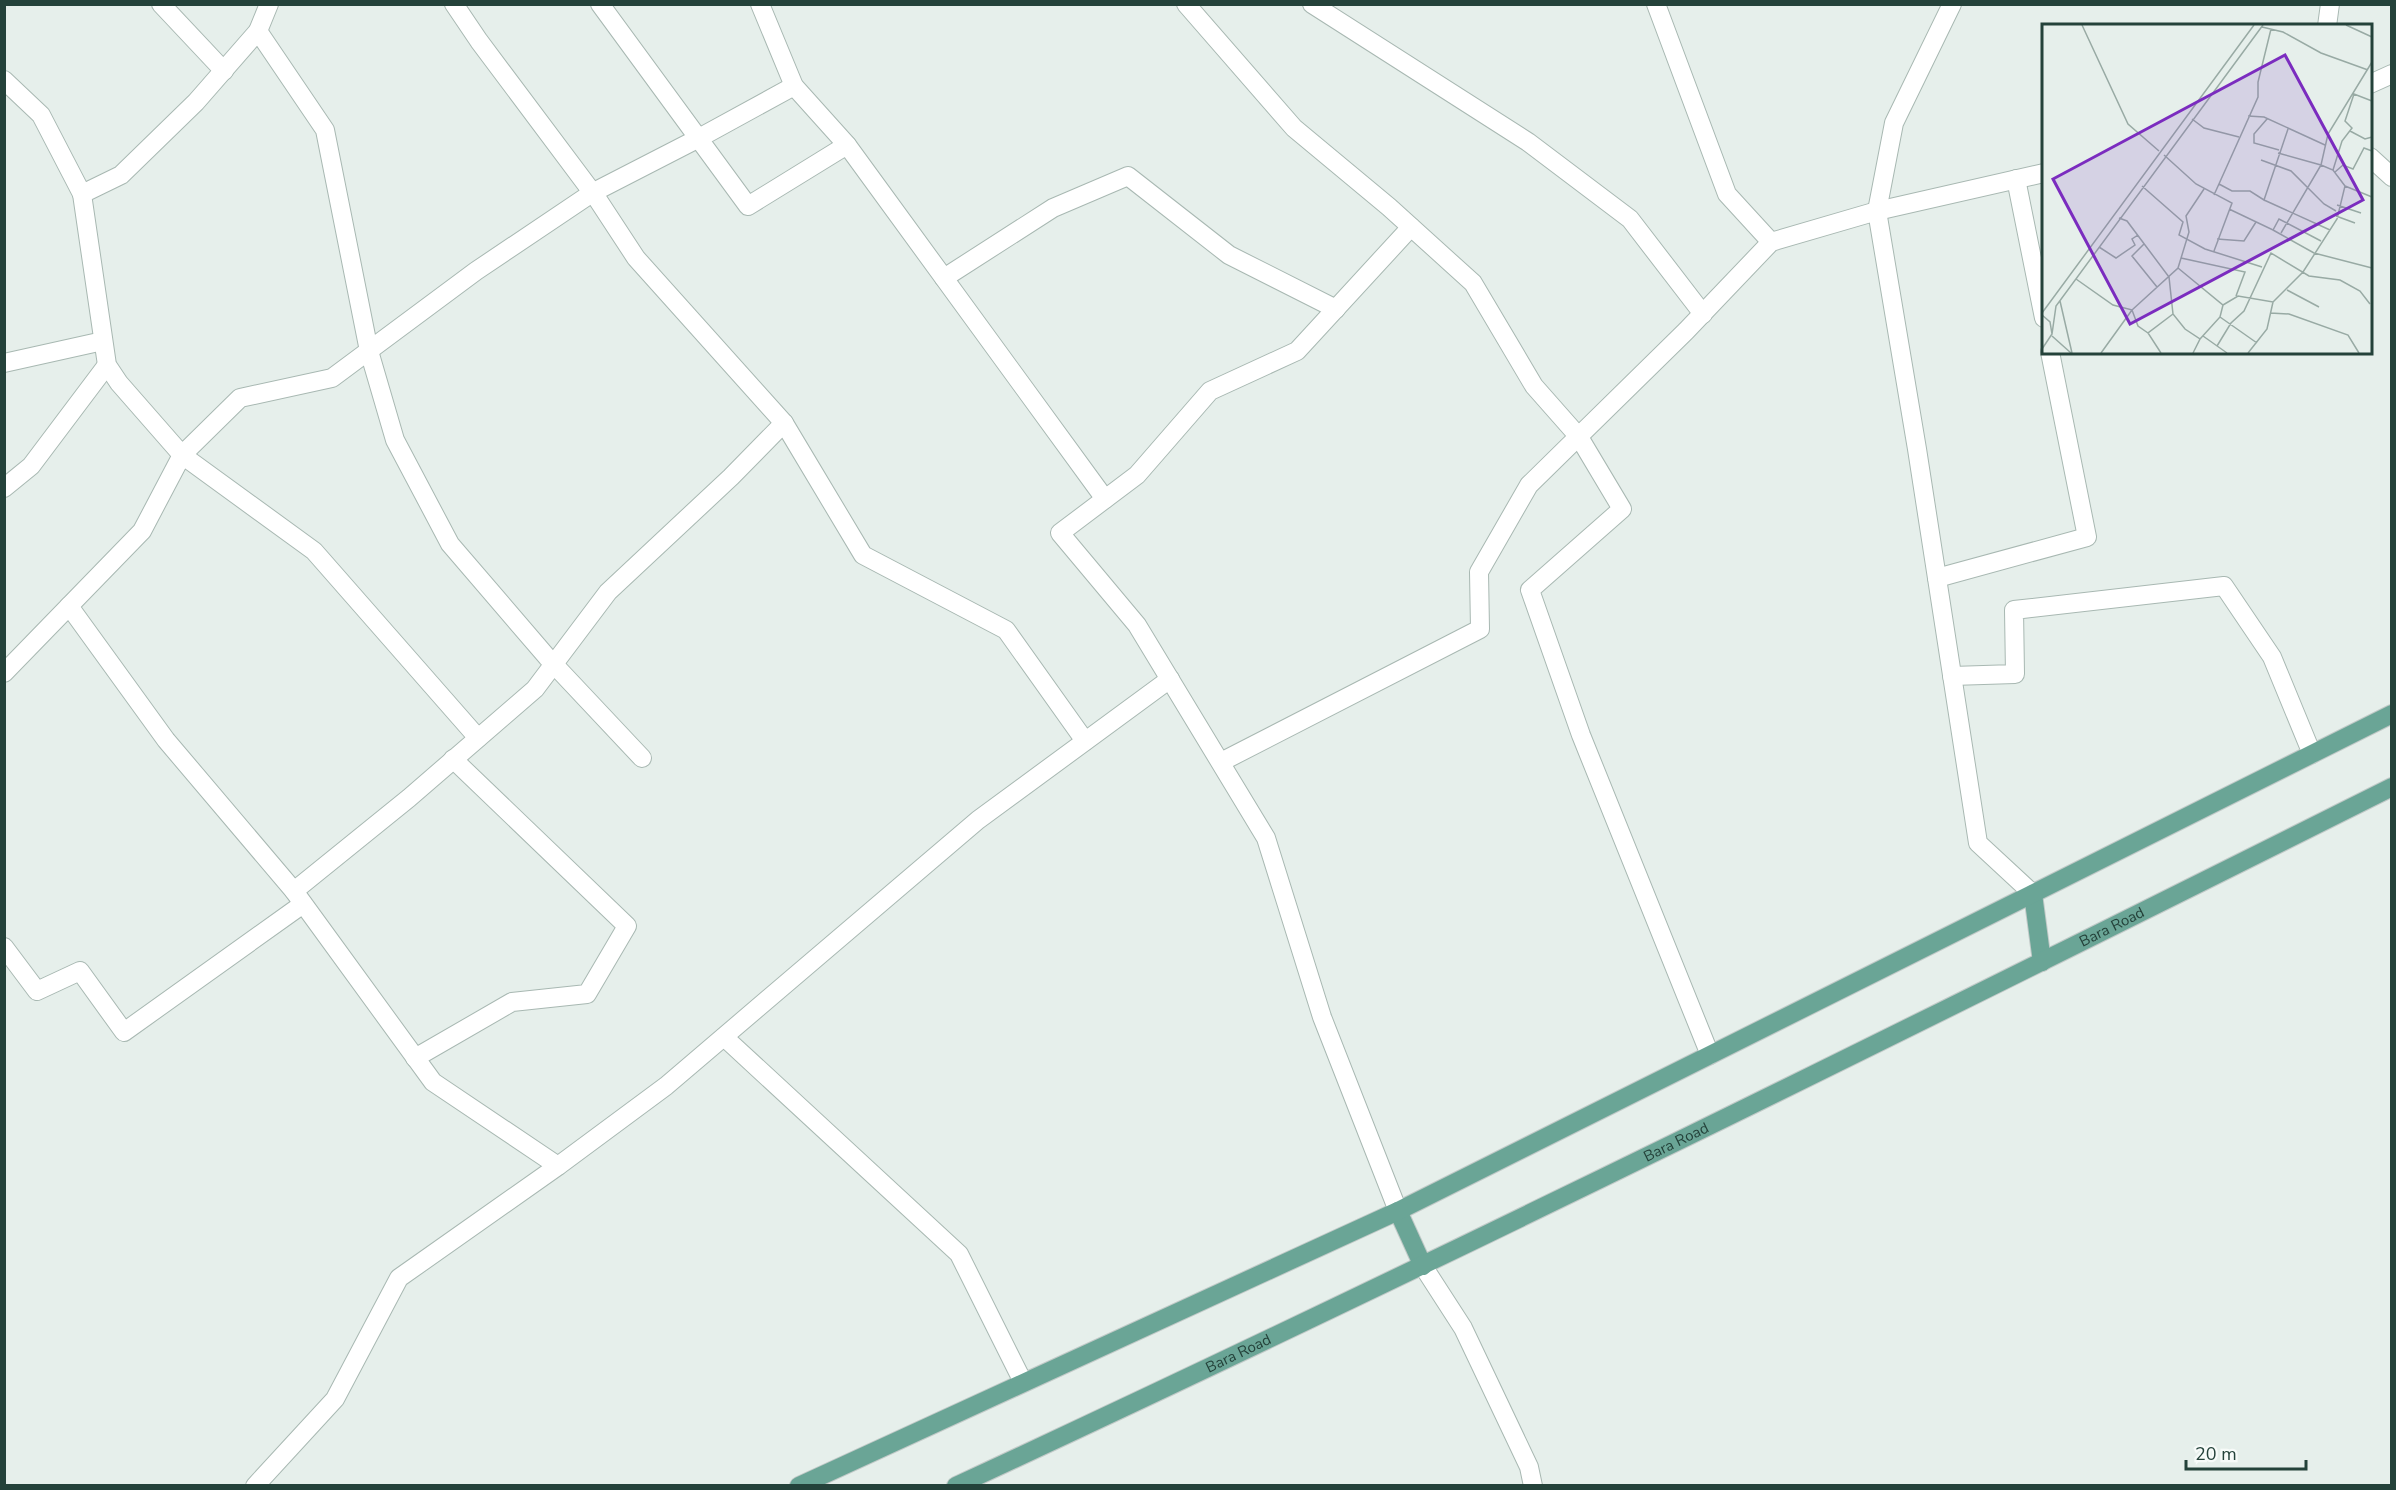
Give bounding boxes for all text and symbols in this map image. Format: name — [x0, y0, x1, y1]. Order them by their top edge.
inset map — [2042, 24, 2372, 354]
street label: Bara Road — [2076, 902, 2148, 951]
street label: Bara Road — [1640, 1118, 1712, 1166]
street label: Bara Road — [1202, 1329, 1274, 1377]
scale bar — [2186, 1433, 2306, 1471]
text: 20 m — [2195, 1442, 2237, 1466]

